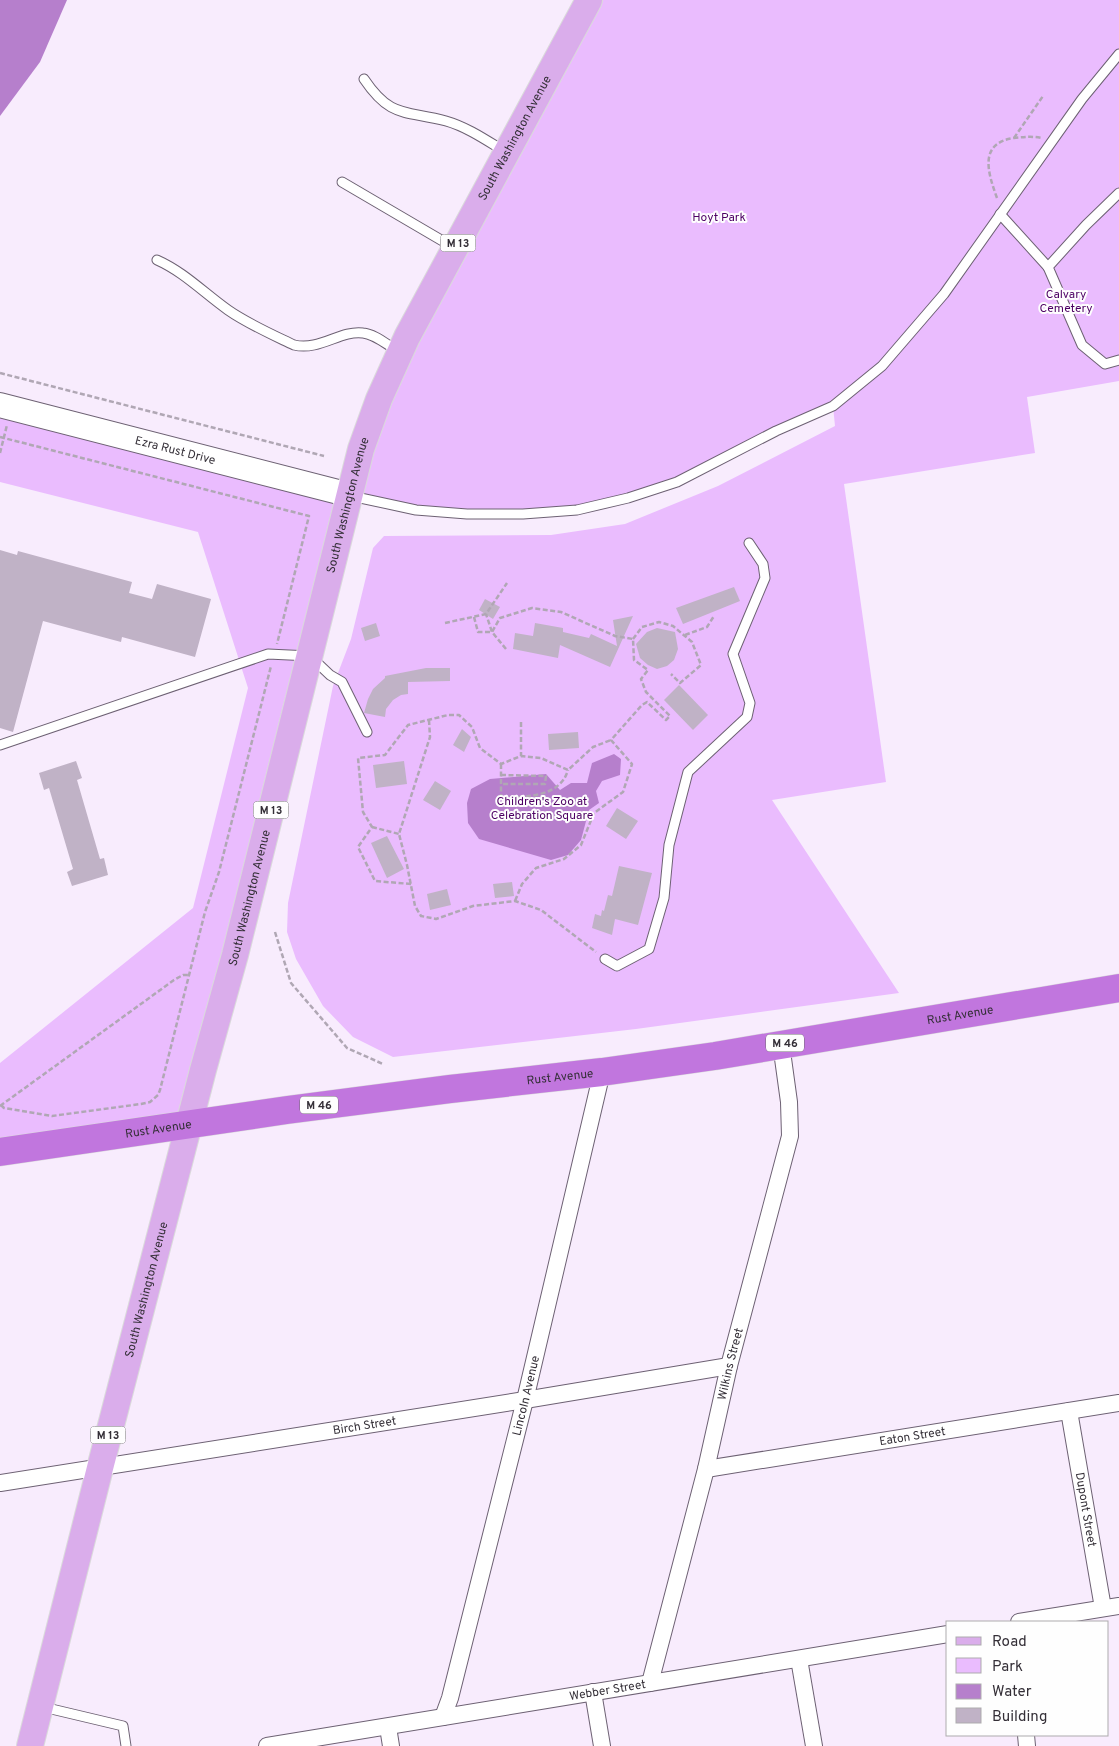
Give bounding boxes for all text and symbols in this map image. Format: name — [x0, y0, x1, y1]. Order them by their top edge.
street label: South Washington Avenue — [475, 73, 556, 204]
park label: Hoyt Park — [692, 210, 746, 226]
road number: M 13 — [440, 234, 476, 252]
park label: Calvary Cemetery — [1039, 287, 1093, 317]
street label: Ezra Rust Drive — [133, 433, 217, 469]
street label: South Washington Avenue — [323, 435, 374, 575]
park label: Children's Zoo at Celebration Square — [491, 794, 593, 824]
road number: M 13 — [254, 802, 288, 818]
street label: South Washington Avenue — [225, 828, 275, 968]
street label: Rust Avenue — [926, 1002, 995, 1029]
road number: M 46 — [766, 1034, 804, 1052]
street label: Rust Avenue — [526, 1066, 594, 1089]
road number: M 46 — [300, 1096, 338, 1114]
street label: Rust Avenue — [124, 1117, 193, 1143]
street label: South Washington Avenue — [122, 1220, 172, 1359]
street label: Wilkins Street — [715, 1326, 748, 1402]
street label: Lincoln Avenue — [509, 1354, 544, 1438]
street label: Birch Street — [332, 1413, 397, 1439]
street label: Eaton Street — [878, 1424, 947, 1450]
road number: M 13 — [90, 1426, 126, 1444]
street label: Dupont Street — [1071, 1471, 1099, 1548]
legend — [946, 1621, 1109, 1736]
text: Road — [992, 1633, 1027, 1652]
text: Park — [992, 1658, 1023, 1677]
street label: Webber Street — [568, 1677, 647, 1705]
text: Water — [992, 1683, 1032, 1702]
text: Building — [992, 1708, 1047, 1727]

